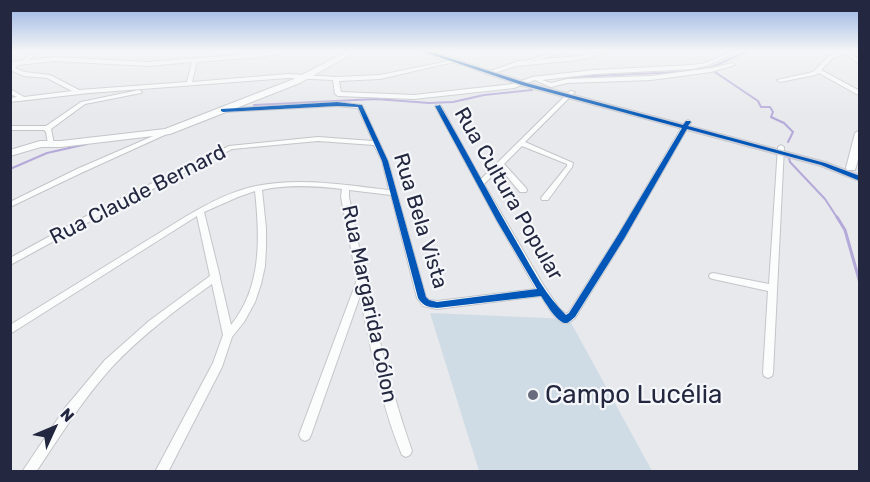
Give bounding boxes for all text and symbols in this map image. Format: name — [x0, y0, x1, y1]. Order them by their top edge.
street label: Rua Cultura Popular — [448, 103, 568, 285]
street label: Rua Claude Bernard — [46, 140, 230, 250]
street label: Rua Bela Vista — [387, 150, 453, 292]
street label: Rua Margarida Cólon — [336, 203, 402, 405]
place label: Campo Lucélia — [545, 379, 722, 411]
marker: Campo Lucélia — [526, 388, 540, 402]
north arrow — [24, 398, 84, 458]
text: N — [56, 404, 78, 426]

